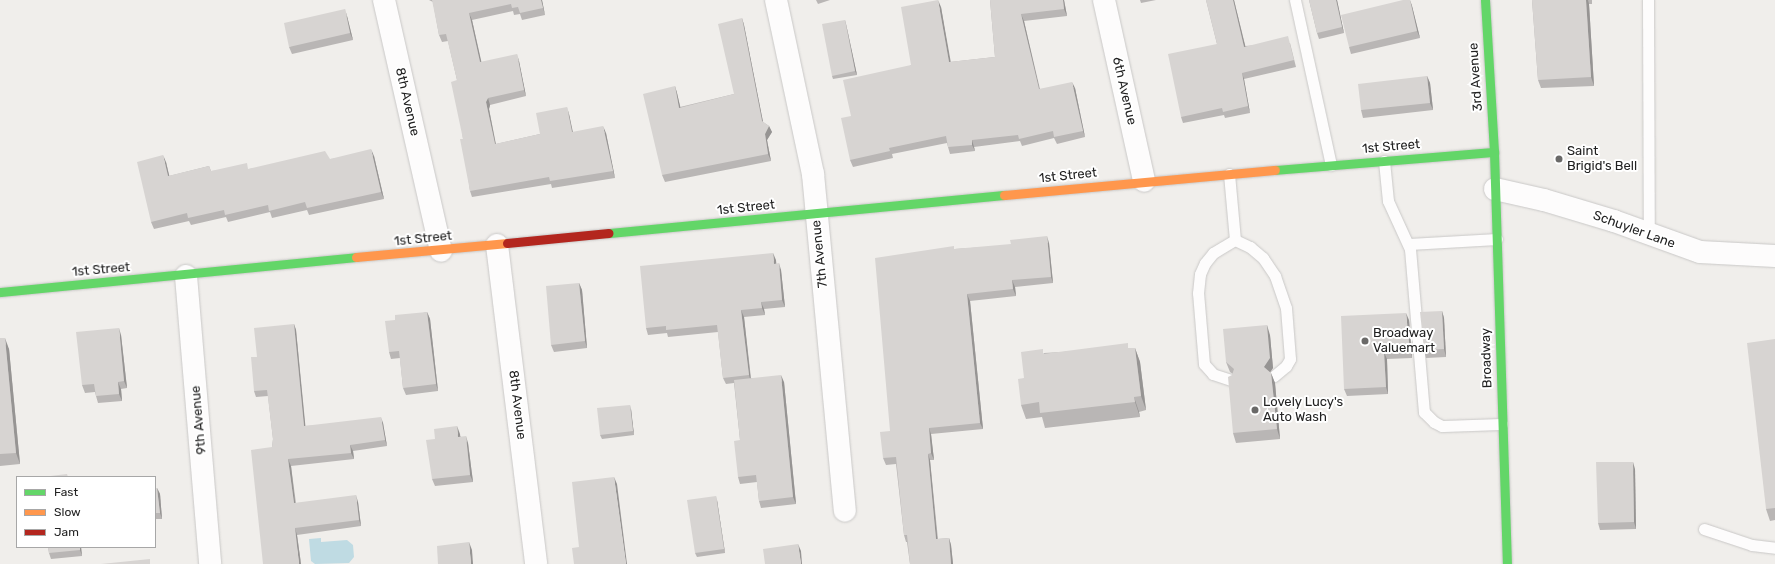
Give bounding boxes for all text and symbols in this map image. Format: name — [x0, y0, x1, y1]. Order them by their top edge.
street label: 3rd Avenue — [1466, 42, 1486, 112]
street label: 6th Avenue — [1109, 55, 1139, 127]
street label: 8th Avenue — [392, 66, 422, 138]
street label: 1st Street — [1361, 137, 1421, 157]
place label: Saint Brigid's Bell — [1567, 144, 1637, 175]
marker: Saint Brigid's Bell — [1554, 154, 1564, 164]
street label: 1st Street — [1038, 165, 1098, 187]
street label: 1st Street — [716, 197, 776, 219]
street label: Schuyler Lane — [1591, 208, 1677, 252]
street label: 7th Avenue — [809, 219, 831, 289]
street label: 1st Street — [393, 228, 453, 250]
street label: 1st Street — [71, 260, 131, 280]
place label: Broadway Valuemart — [1373, 326, 1435, 357]
street label: Broadway — [1478, 328, 1496, 388]
marker: Broadway Valuemart — [1360, 336, 1370, 346]
street label: 8th Avenue — [505, 369, 529, 441]
street label: 9th Avenue — [188, 385, 210, 455]
place label: Lovely Lucy's Auto Wash — [1263, 395, 1343, 426]
marker: Lovely Lucy's Auto Wash — [1250, 405, 1260, 415]
legend — [16, 476, 156, 548]
text: Fast — [54, 485, 78, 499]
text: Slow — [54, 505, 81, 519]
text: Jam — [54, 525, 79, 539]

